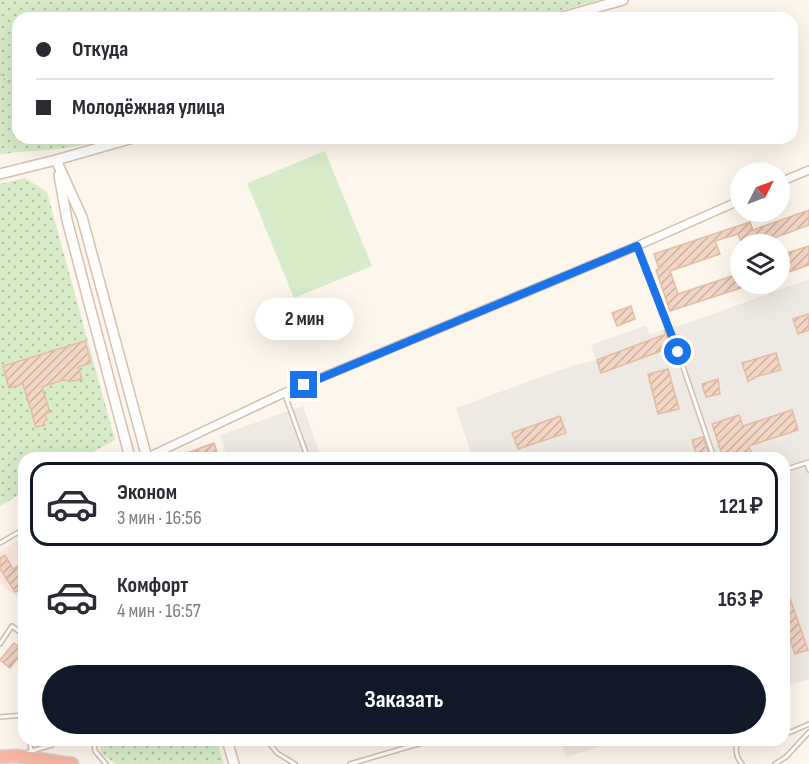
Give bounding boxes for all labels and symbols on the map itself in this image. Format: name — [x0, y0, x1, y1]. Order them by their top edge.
north arrow — [730, 162, 790, 222]
callout: 2 мин — [254, 298, 354, 340]
route start — [664, 338, 691, 365]
route end — [290, 371, 317, 398]

